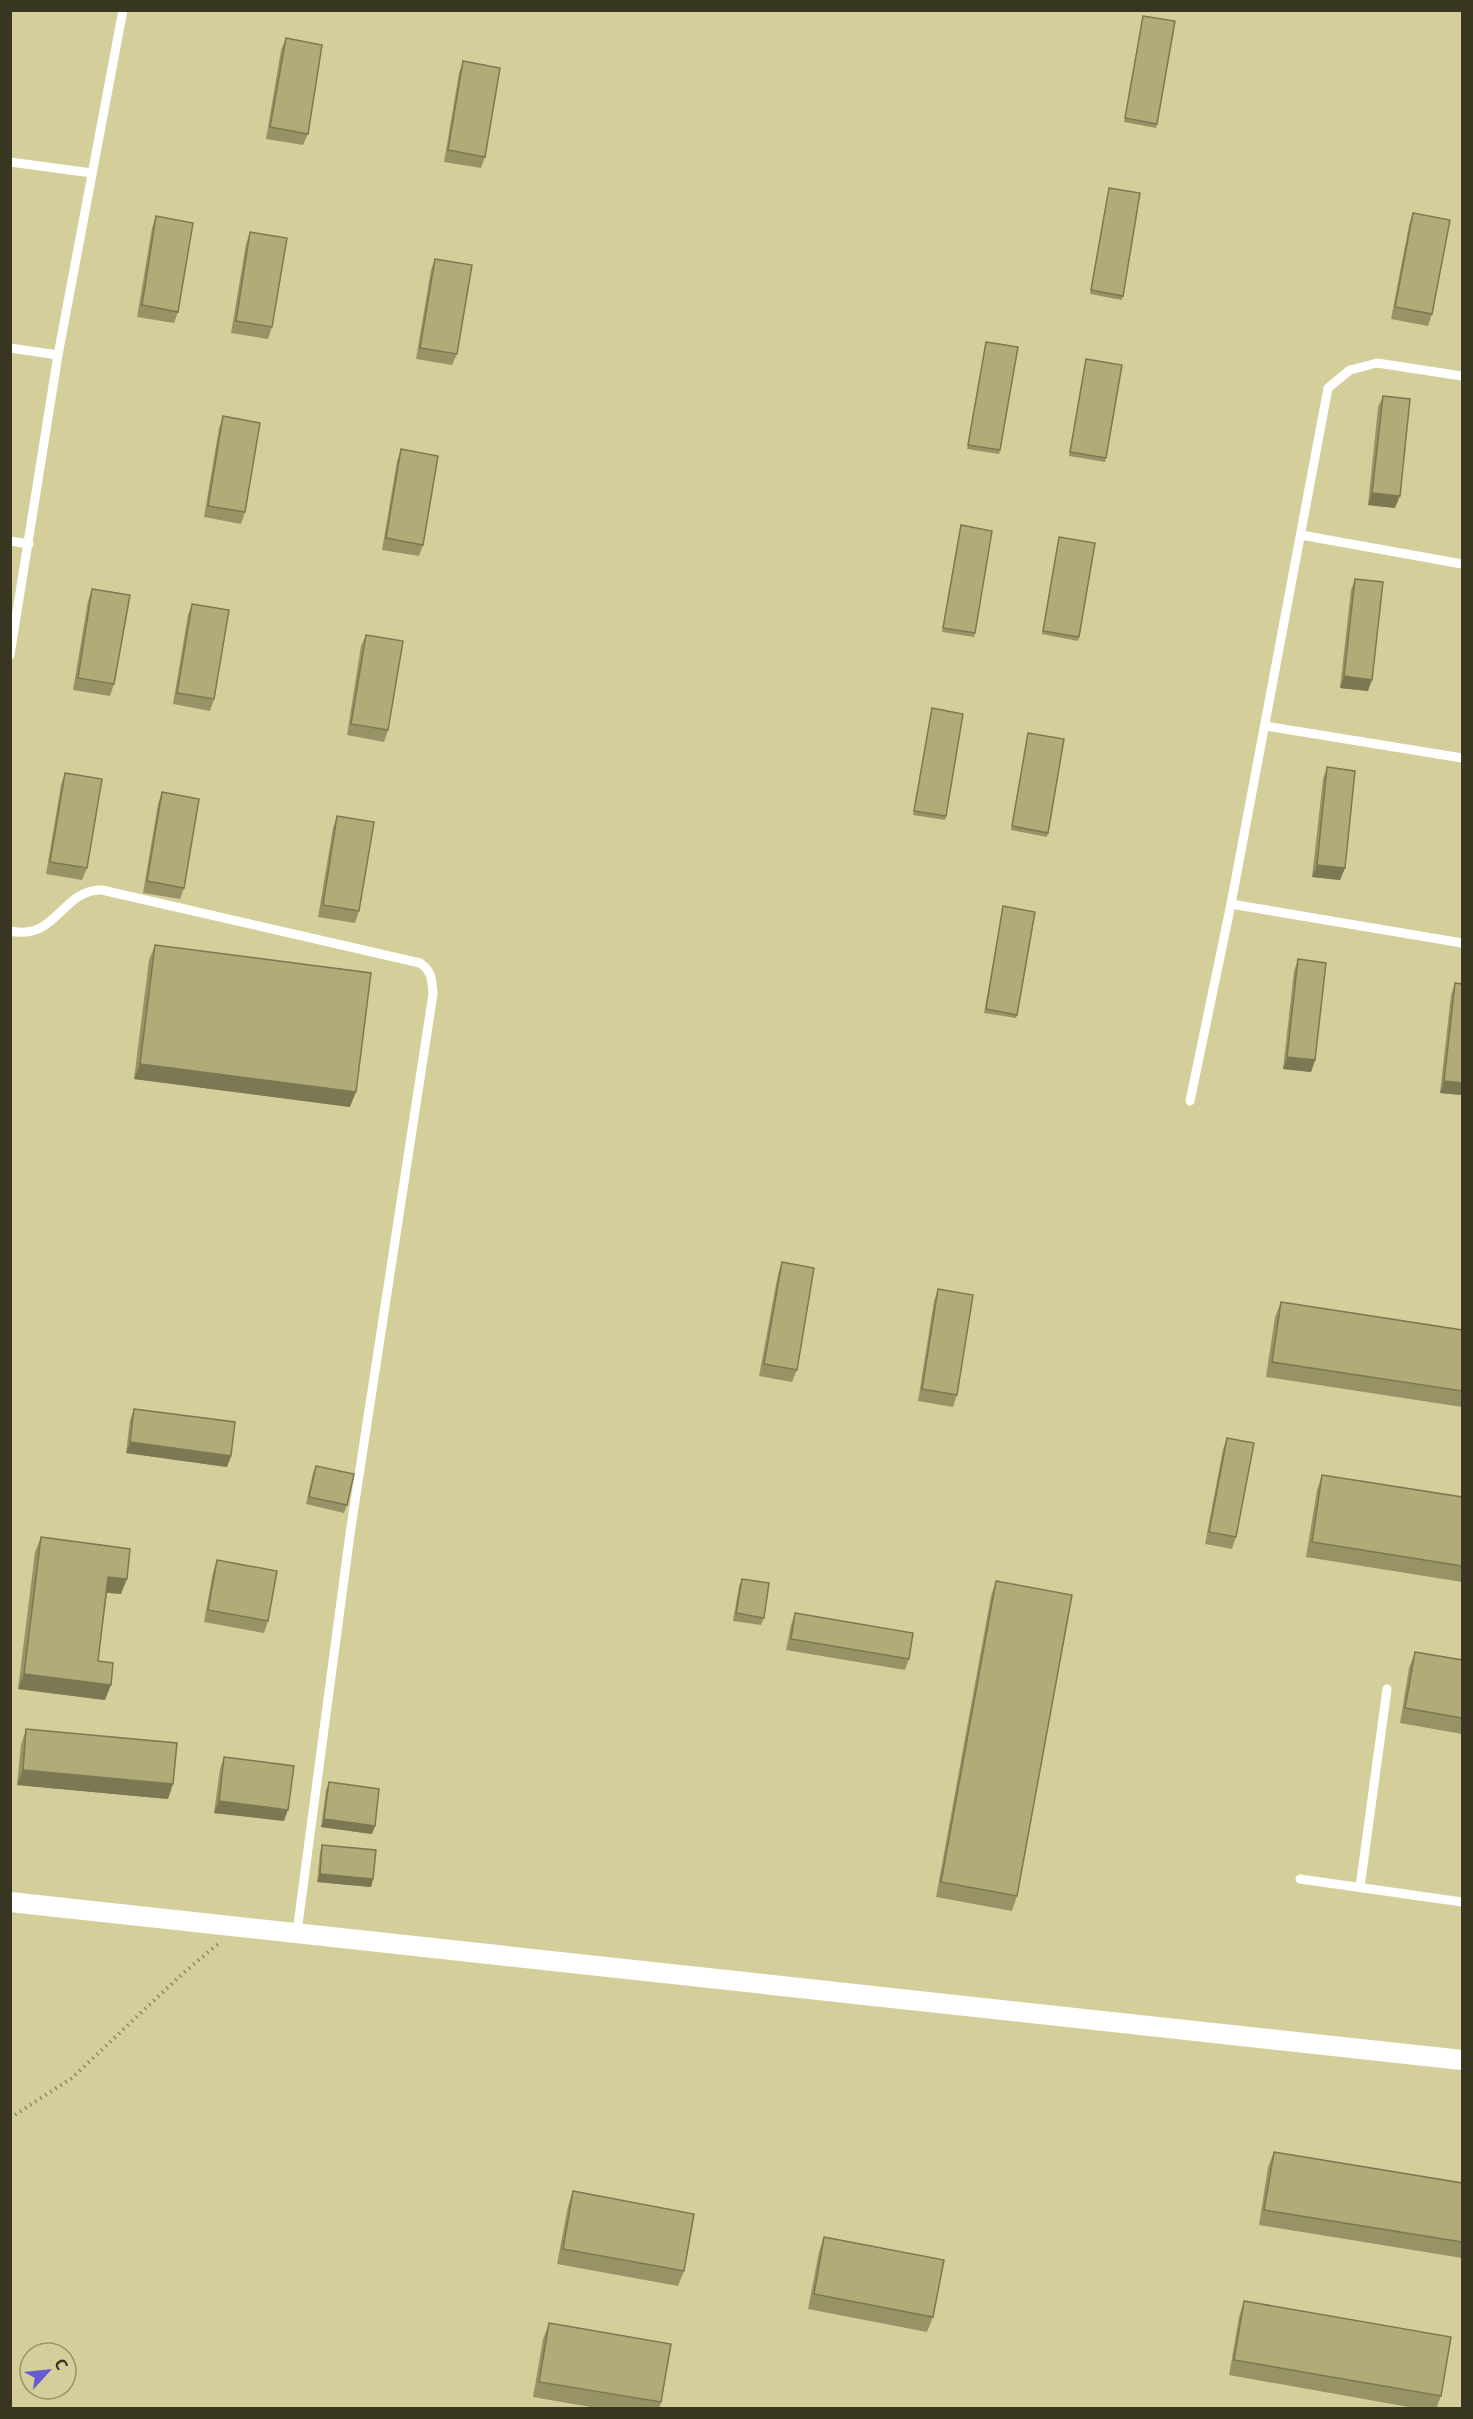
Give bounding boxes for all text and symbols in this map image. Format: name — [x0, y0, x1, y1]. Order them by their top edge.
north arrow — [18, 2341, 78, 2401]
text: С — [49, 2355, 74, 2374]

